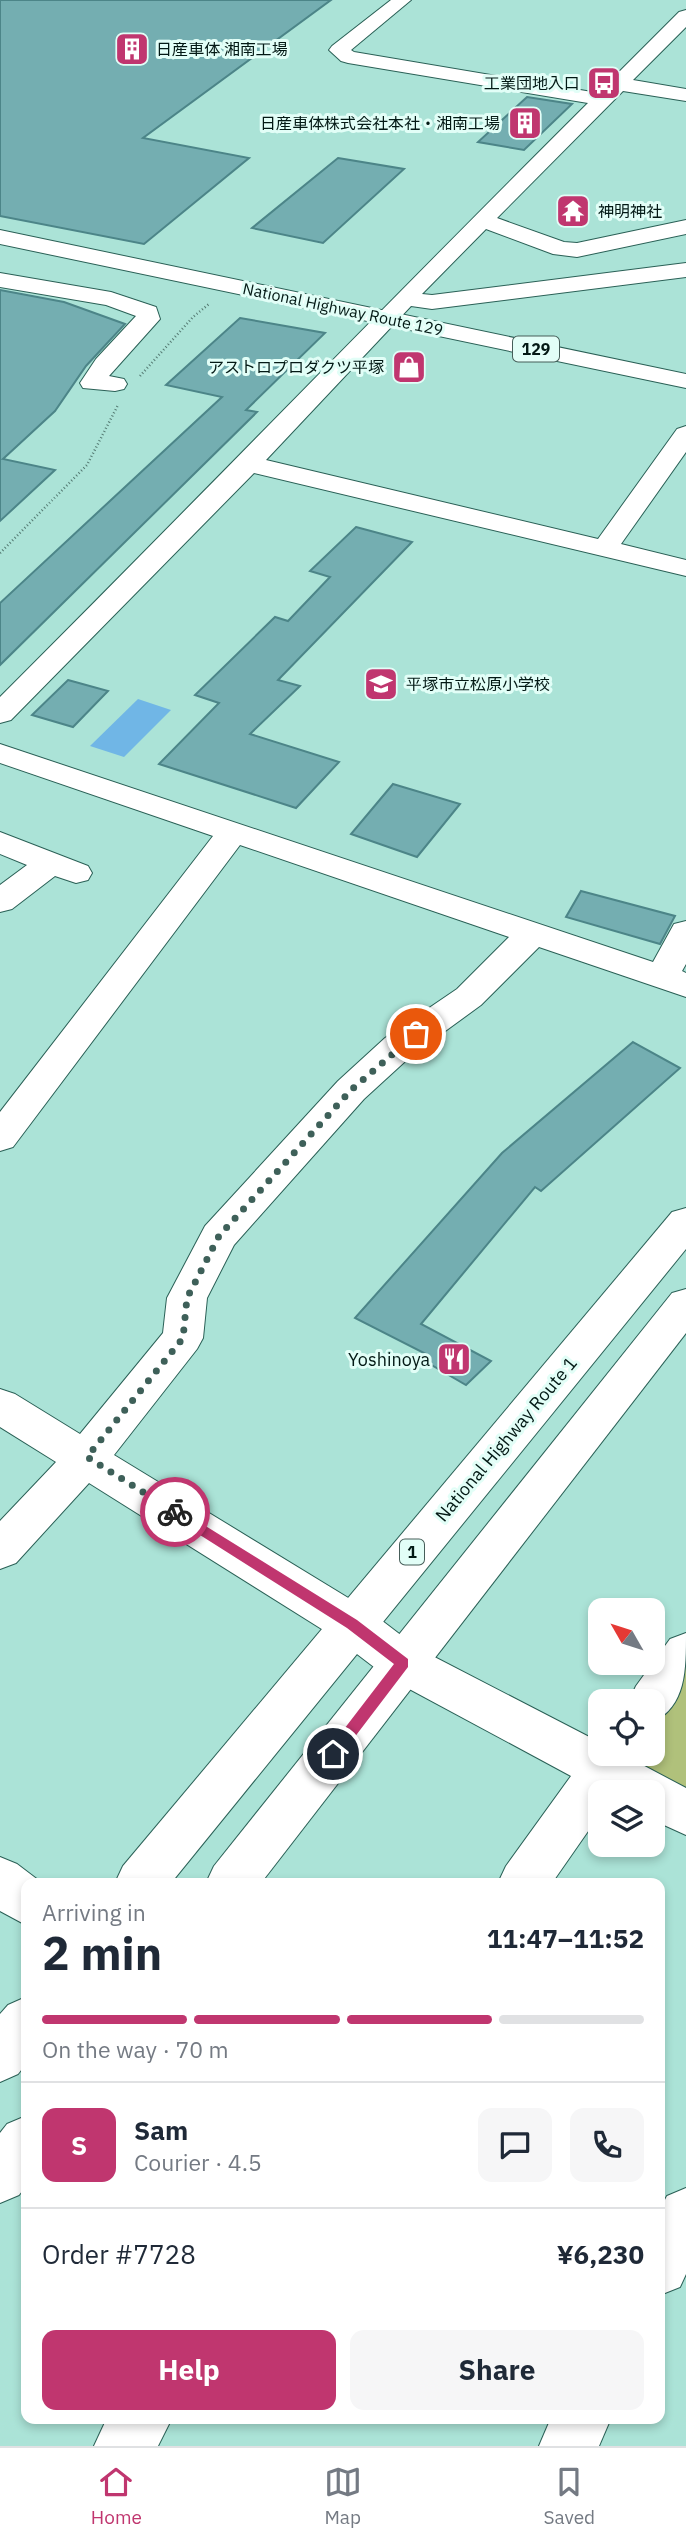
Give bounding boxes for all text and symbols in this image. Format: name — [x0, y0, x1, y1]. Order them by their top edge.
building icon: 日産車体 湘南工場 — [113, 30, 151, 68]
place label: 日産車体 湘南工場 — [156, 39, 288, 59]
bus stop icon: 工業団地入口 — [585, 64, 623, 102]
place label: 工業団地入口 — [484, 73, 580, 93]
building icon: 日産車体株式会社本社・湘南工場 — [506, 104, 544, 142]
place label: 日産車体株式会社本社・湘南工場 — [260, 113, 500, 133]
temple icon: 神明神社 — [554, 192, 592, 230]
place label: 神明神社 — [598, 201, 662, 221]
street label: National Highway Route 129 — [241, 278, 445, 340]
road number: 129 — [513, 336, 559, 362]
shop icon: アストロプロダクツ平塚 — [390, 348, 428, 386]
place label: アストロプロダクツ平塚 — [208, 357, 384, 377]
school or university icon: 平塚市立松原小学校 — [362, 665, 400, 703]
place label: 平塚市立松原小学校 — [406, 674, 550, 694]
pin — [386, 1004, 446, 1064]
icon: bag — [397, 1015, 435, 1053]
restaurant icon: Yoshinoya — [435, 1340, 473, 1378]
place label: Yoshinoya — [348, 1348, 430, 1371]
street label: National Highway Route 1 — [430, 1352, 582, 1526]
courier — [140, 1477, 210, 1547]
icon: bike — [156, 1493, 194, 1531]
road number: 1 — [400, 1540, 424, 1564]
north arrow — [588, 1598, 665, 1675]
map controls — [588, 1598, 665, 1857]
button: locate — [588, 1689, 665, 1766]
pin — [303, 1724, 363, 1784]
icon: home — [314, 1735, 352, 1773]
button: layers — [588, 1780, 665, 1857]
text: Arriving in — [42, 1897, 146, 1927]
text: 11:47–11:52 — [487, 1921, 644, 1955]
text: 2 min — [42, 1923, 162, 1983]
text: On the way · 70 m — [42, 2034, 229, 2064]
button: chat — [478, 2108, 552, 2182]
button: phone — [570, 2108, 644, 2182]
text: Sam — [134, 2113, 188, 2147]
text: S — [71, 2128, 87, 2162]
text: Courier · 4.5 — [134, 2147, 262, 2177]
text: Order #7728 — [42, 2237, 196, 2271]
text: ¥6,230 — [557, 2237, 644, 2271]
button: Help — [42, 2330, 336, 2410]
button: Share — [350, 2330, 644, 2410]
tab: Home — [91, 2463, 142, 2529]
tab: Map — [324, 2463, 362, 2529]
tab: Saved — [543, 2463, 595, 2529]

